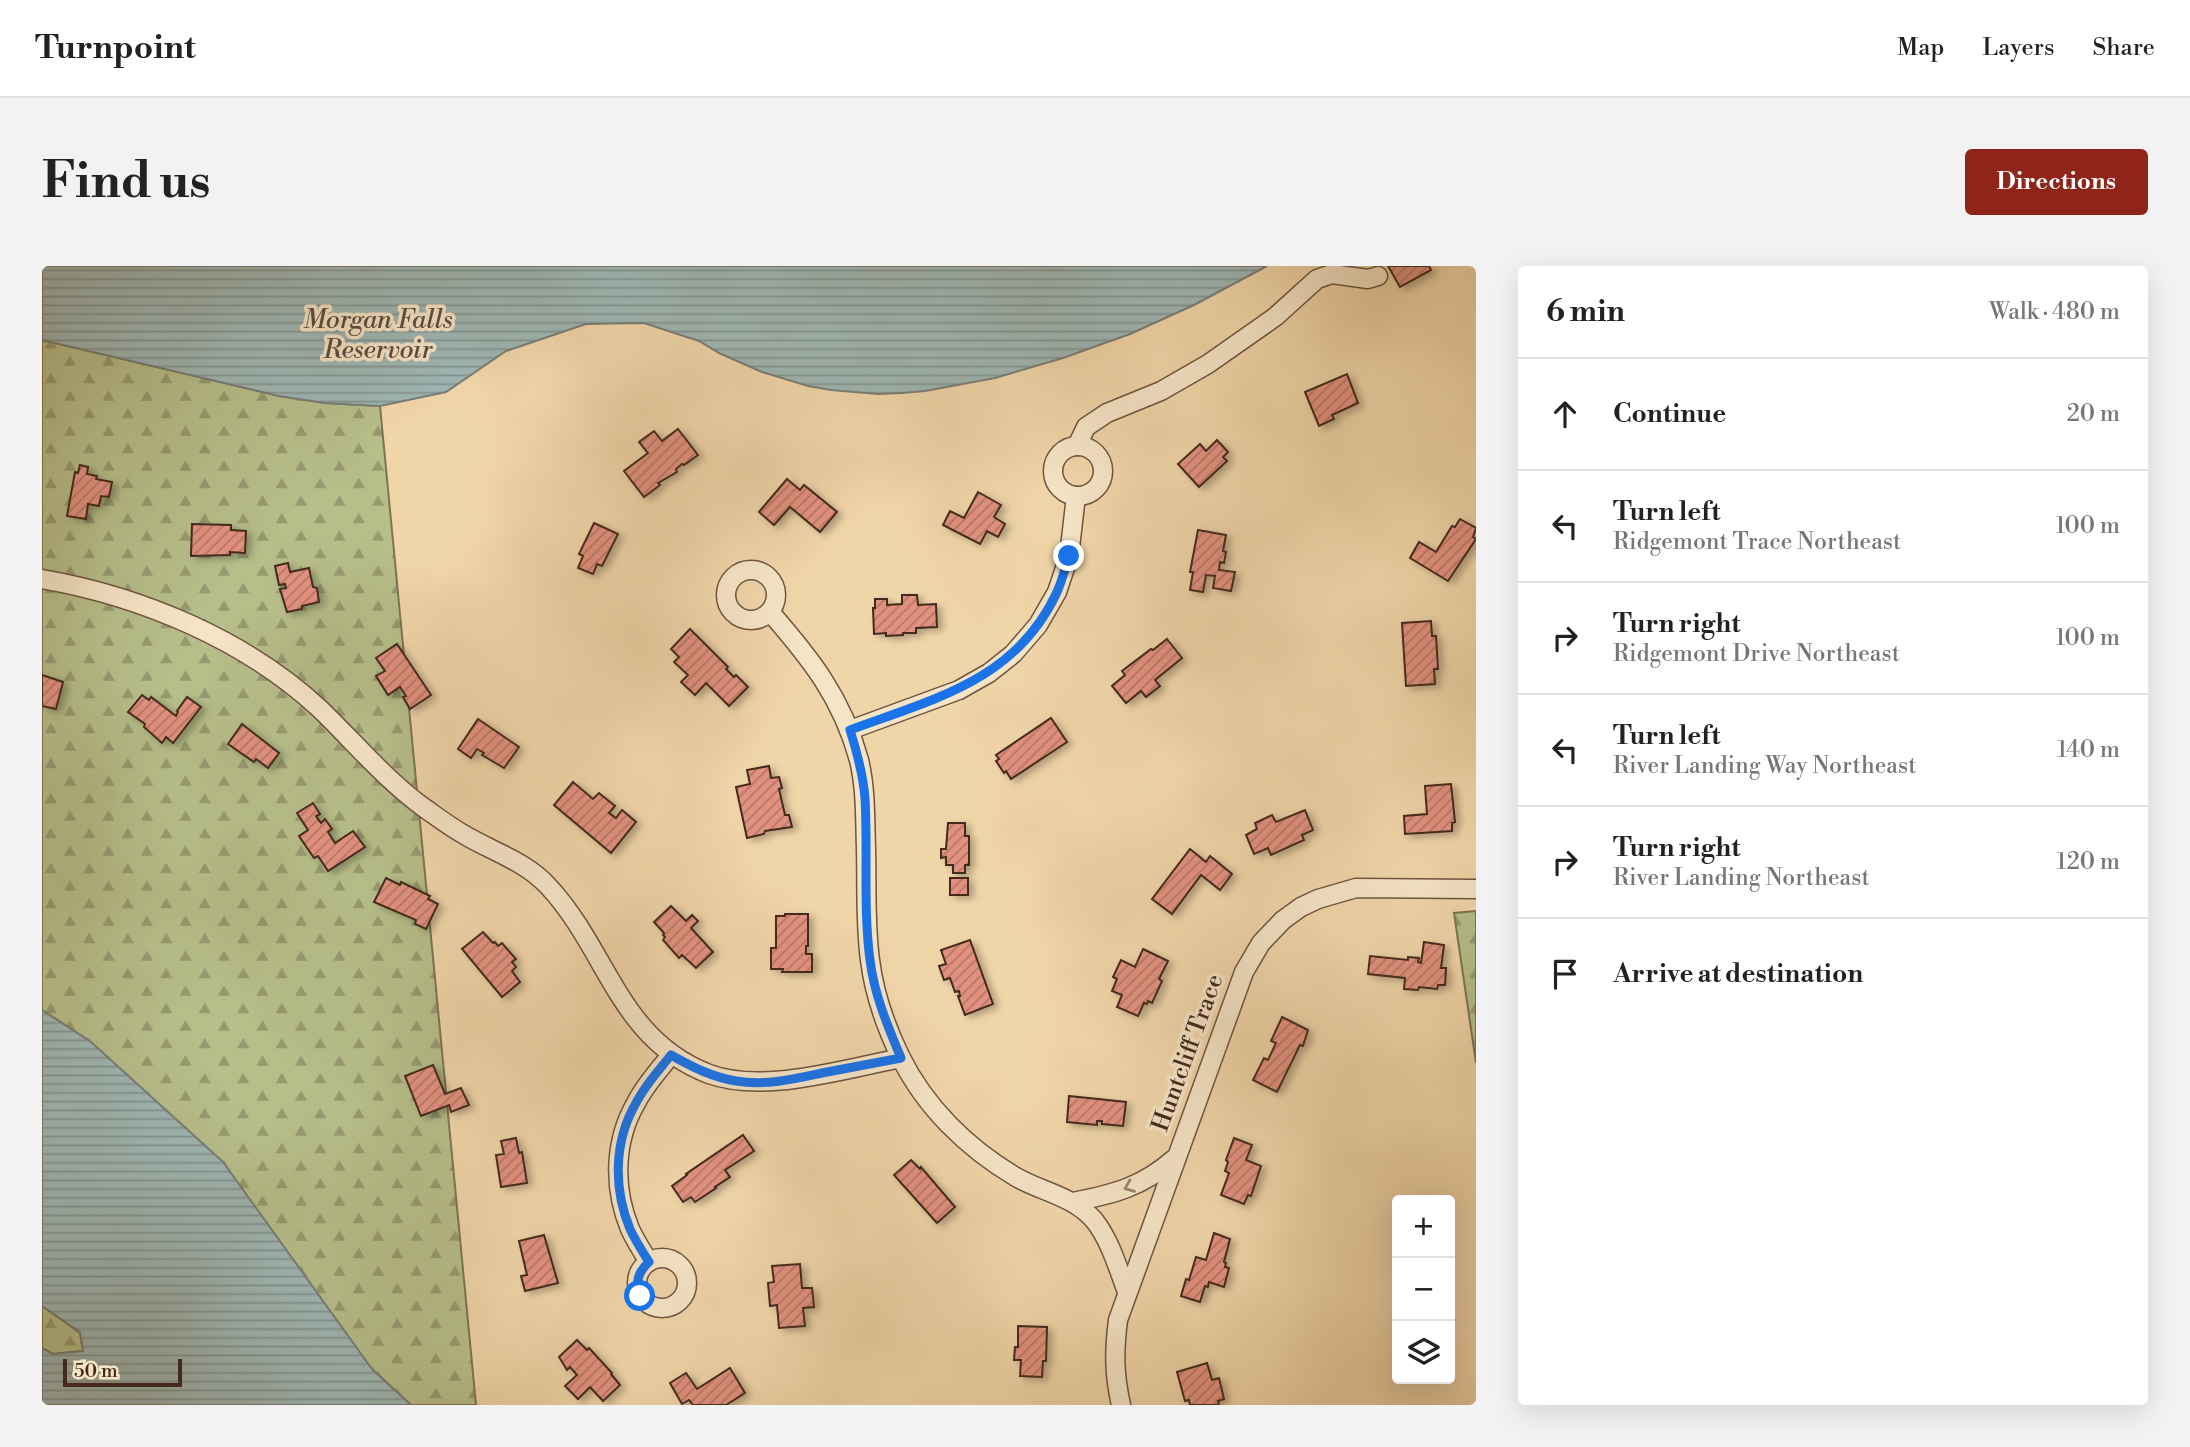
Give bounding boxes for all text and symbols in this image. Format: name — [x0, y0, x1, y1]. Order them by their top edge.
text: Turnpoint — [35, 28, 196, 69]
text: Map — [1897, 33, 1944, 63]
text: Layers — [1982, 33, 2054, 63]
text: Share — [2092, 33, 2155, 63]
button: Directions — [1965, 149, 2148, 215]
text: Find us — [42, 152, 211, 213]
text: 6 min — [1546, 293, 1625, 331]
text: Walk · 480 m — [1989, 298, 2120, 326]
water label: Morgan Falls Reservoir — [303, 304, 453, 366]
icon: ahead — [1546, 395, 1584, 433]
text: Continue — [1613, 398, 1726, 430]
text: 20 m — [2067, 400, 2120, 428]
text: Turn left — [1613, 496, 1721, 528]
icon: left — [1546, 507, 1584, 545]
text: 100 m — [2055, 512, 2120, 540]
text: Ridgemont Trace Northeast — [1613, 528, 1901, 556]
route end — [1053, 540, 1084, 571]
text: Turn right — [1613, 608, 1741, 640]
icon: right — [1546, 619, 1584, 657]
text: 100 m — [2055, 624, 2120, 652]
text: Ridgemont Drive Northeast — [1613, 640, 1900, 668]
text: Turn left — [1613, 720, 1721, 752]
icon: left — [1546, 731, 1584, 769]
text: 140 m — [2057, 736, 2120, 764]
text: River Landing Way Northeast — [1613, 752, 1916, 780]
text: Turn right — [1613, 832, 1741, 864]
icon: right — [1546, 843, 1584, 881]
text: 120 m — [2056, 848, 2120, 876]
text: River Landing Northeast — [1613, 864, 1870, 892]
icon: arrive — [1546, 955, 1584, 993]
text: Arrive at destination — [1613, 958, 1863, 990]
street label: Huntcliff Trace — [1146, 970, 1230, 1136]
one-way arrow — [1124, 1179, 1136, 1193]
map controls — [1392, 1195, 1455, 1384]
button: + — [1392, 1195, 1455, 1258]
button: − — [1392, 1258, 1455, 1321]
route start — [624, 1280, 655, 1311]
button: layers — [1392, 1321, 1455, 1384]
scale bar — [63, 1356, 182, 1388]
text: 50 m — [74, 1359, 118, 1383]

